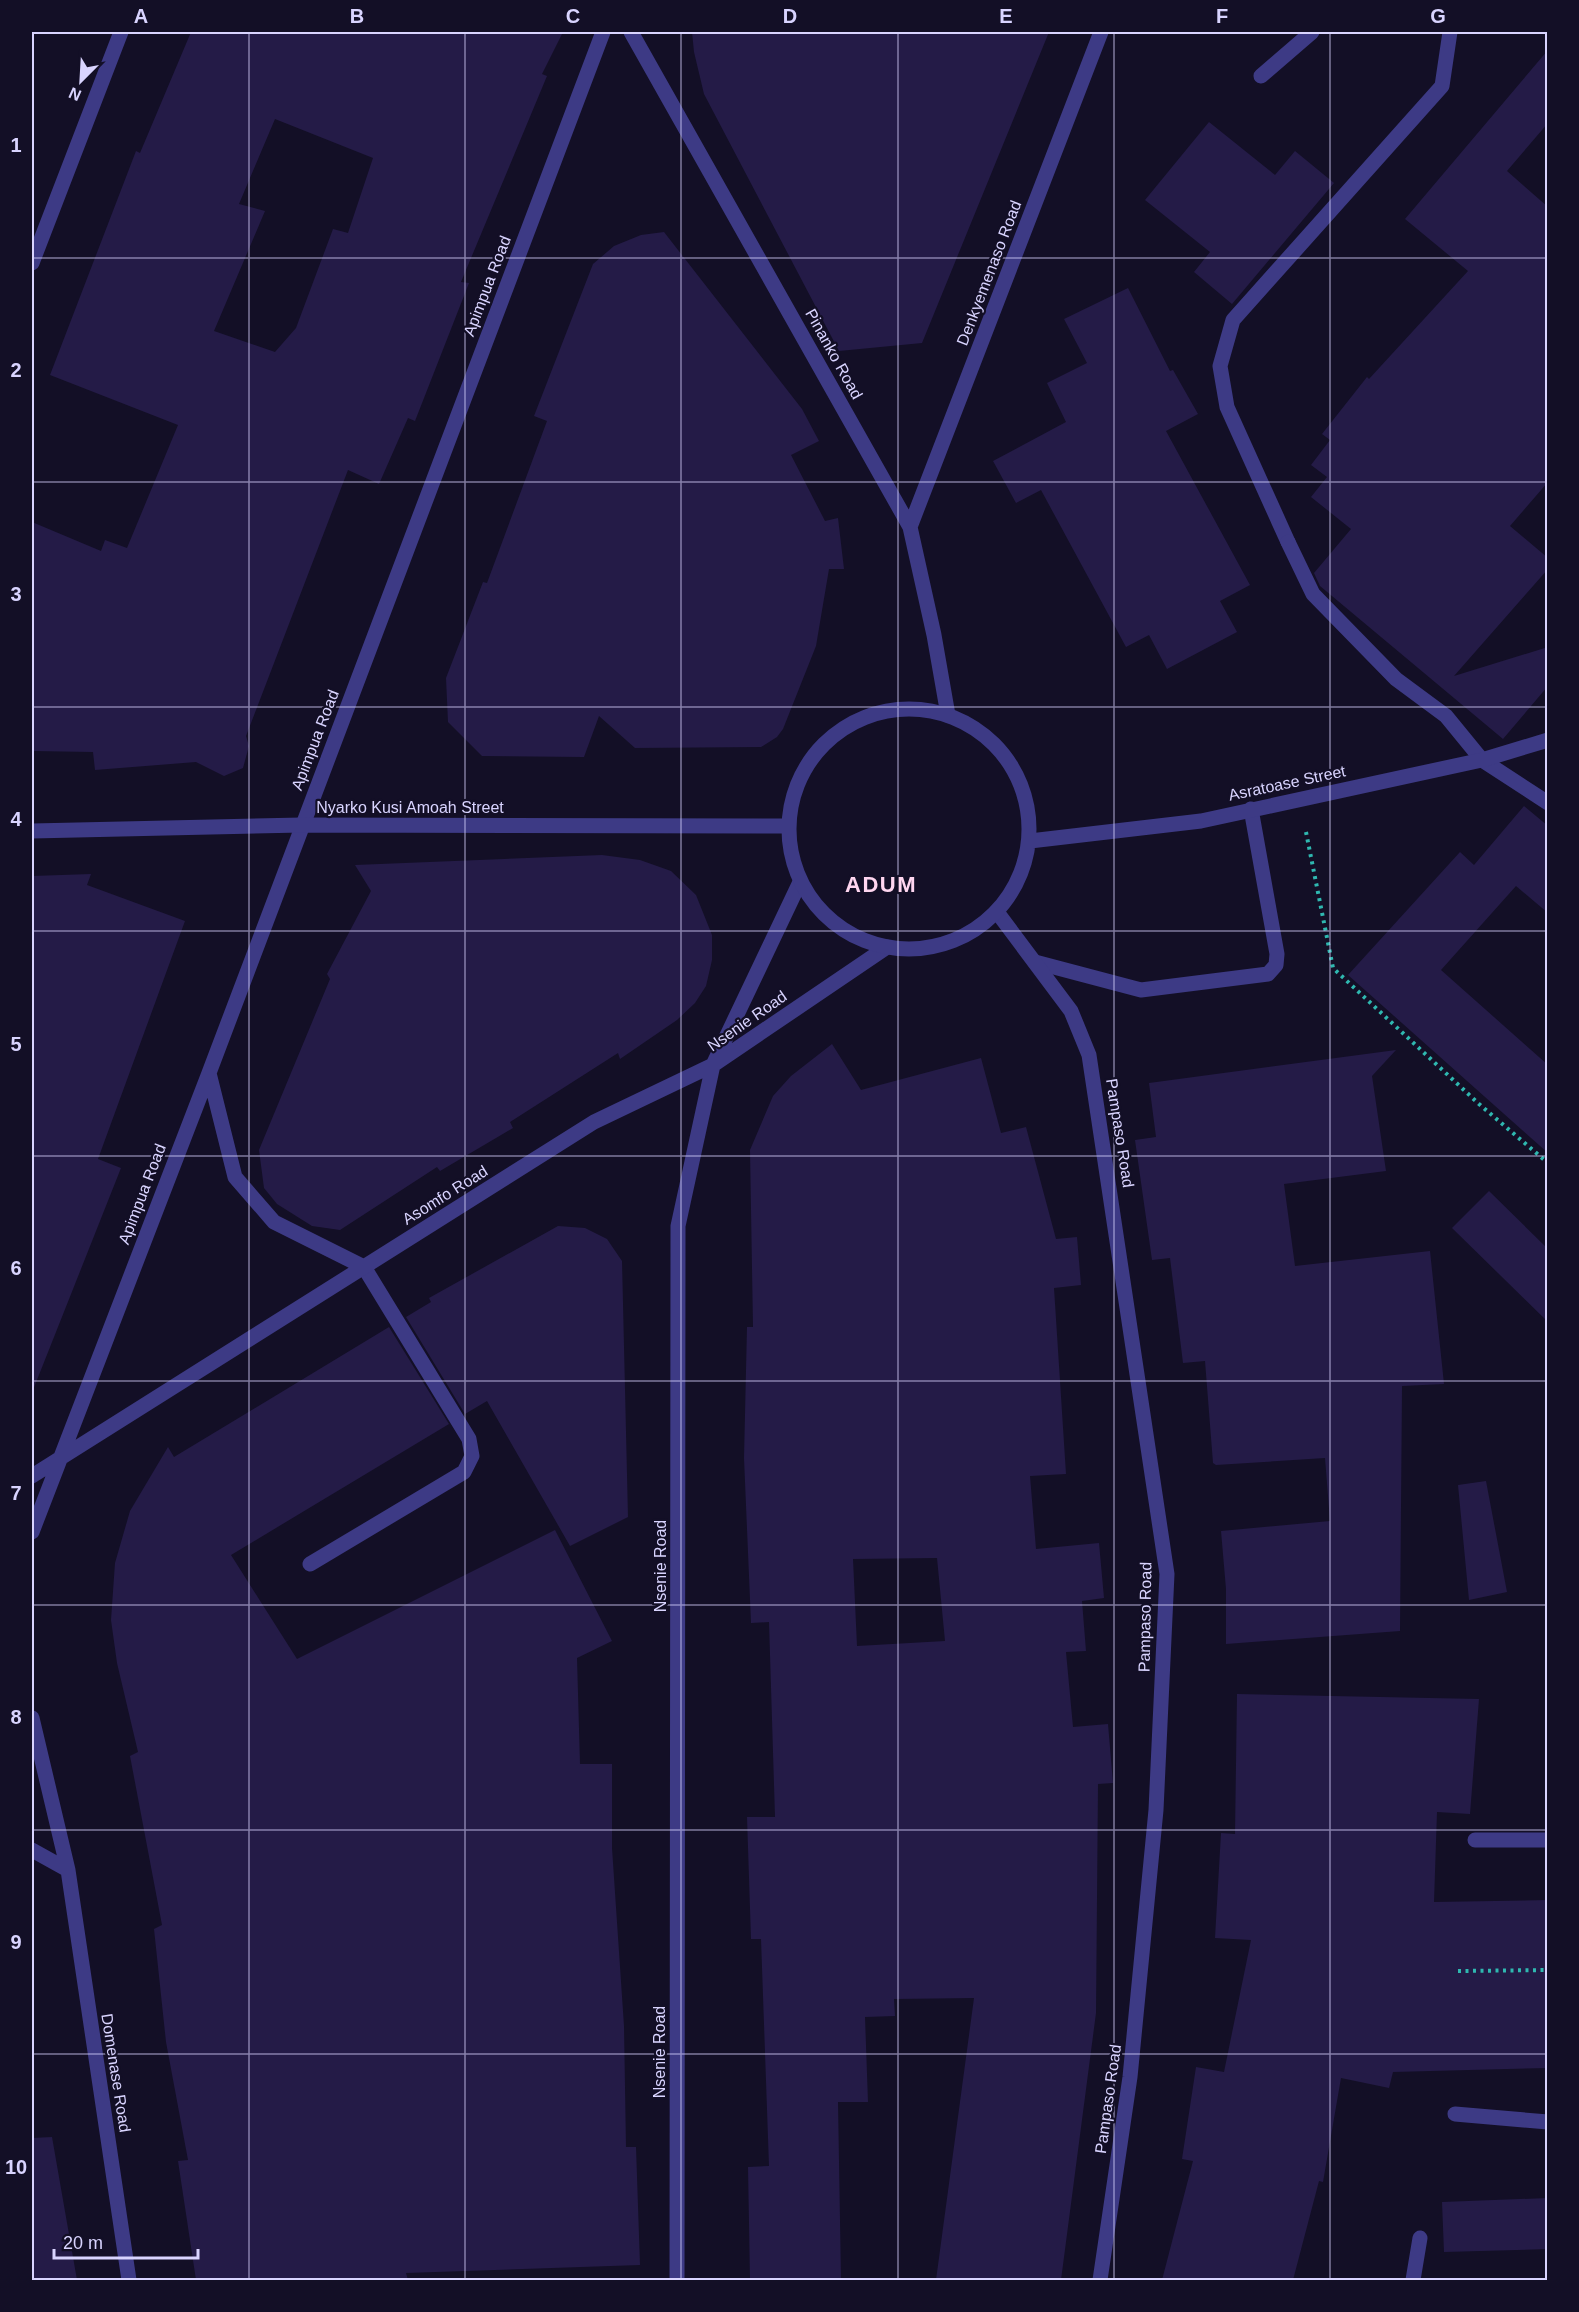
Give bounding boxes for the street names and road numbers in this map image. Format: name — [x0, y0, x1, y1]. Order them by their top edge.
street label: Denkyemenaso Road — [953, 198, 1025, 348]
street label: Apimpua Road — [460, 234, 514, 338]
street label: Pinanko Road — [802, 306, 866, 402]
street label: Apimpua Road — [288, 688, 342, 792]
street label: Asratoase Street — [1227, 762, 1348, 804]
street label: Nyarko Kusi Amoah Street — [316, 799, 504, 816]
street label: Nsenie Road — [704, 988, 790, 1054]
street label: Pampaso Road — [1103, 1077, 1137, 1189]
street label: Apimpua Road — [115, 1142, 169, 1246]
street label: Asomfo Road — [399, 1162, 491, 1228]
street label: Nsenie Road — [652, 1520, 669, 1612]
street label: Pampaso Road — [1136, 1562, 1154, 1672]
street label: Nsenie Road — [651, 2006, 668, 2098]
street label: Domenase Road — [98, 2012, 134, 2134]
street label: Pampaso Road — [1092, 2043, 1124, 2155]

